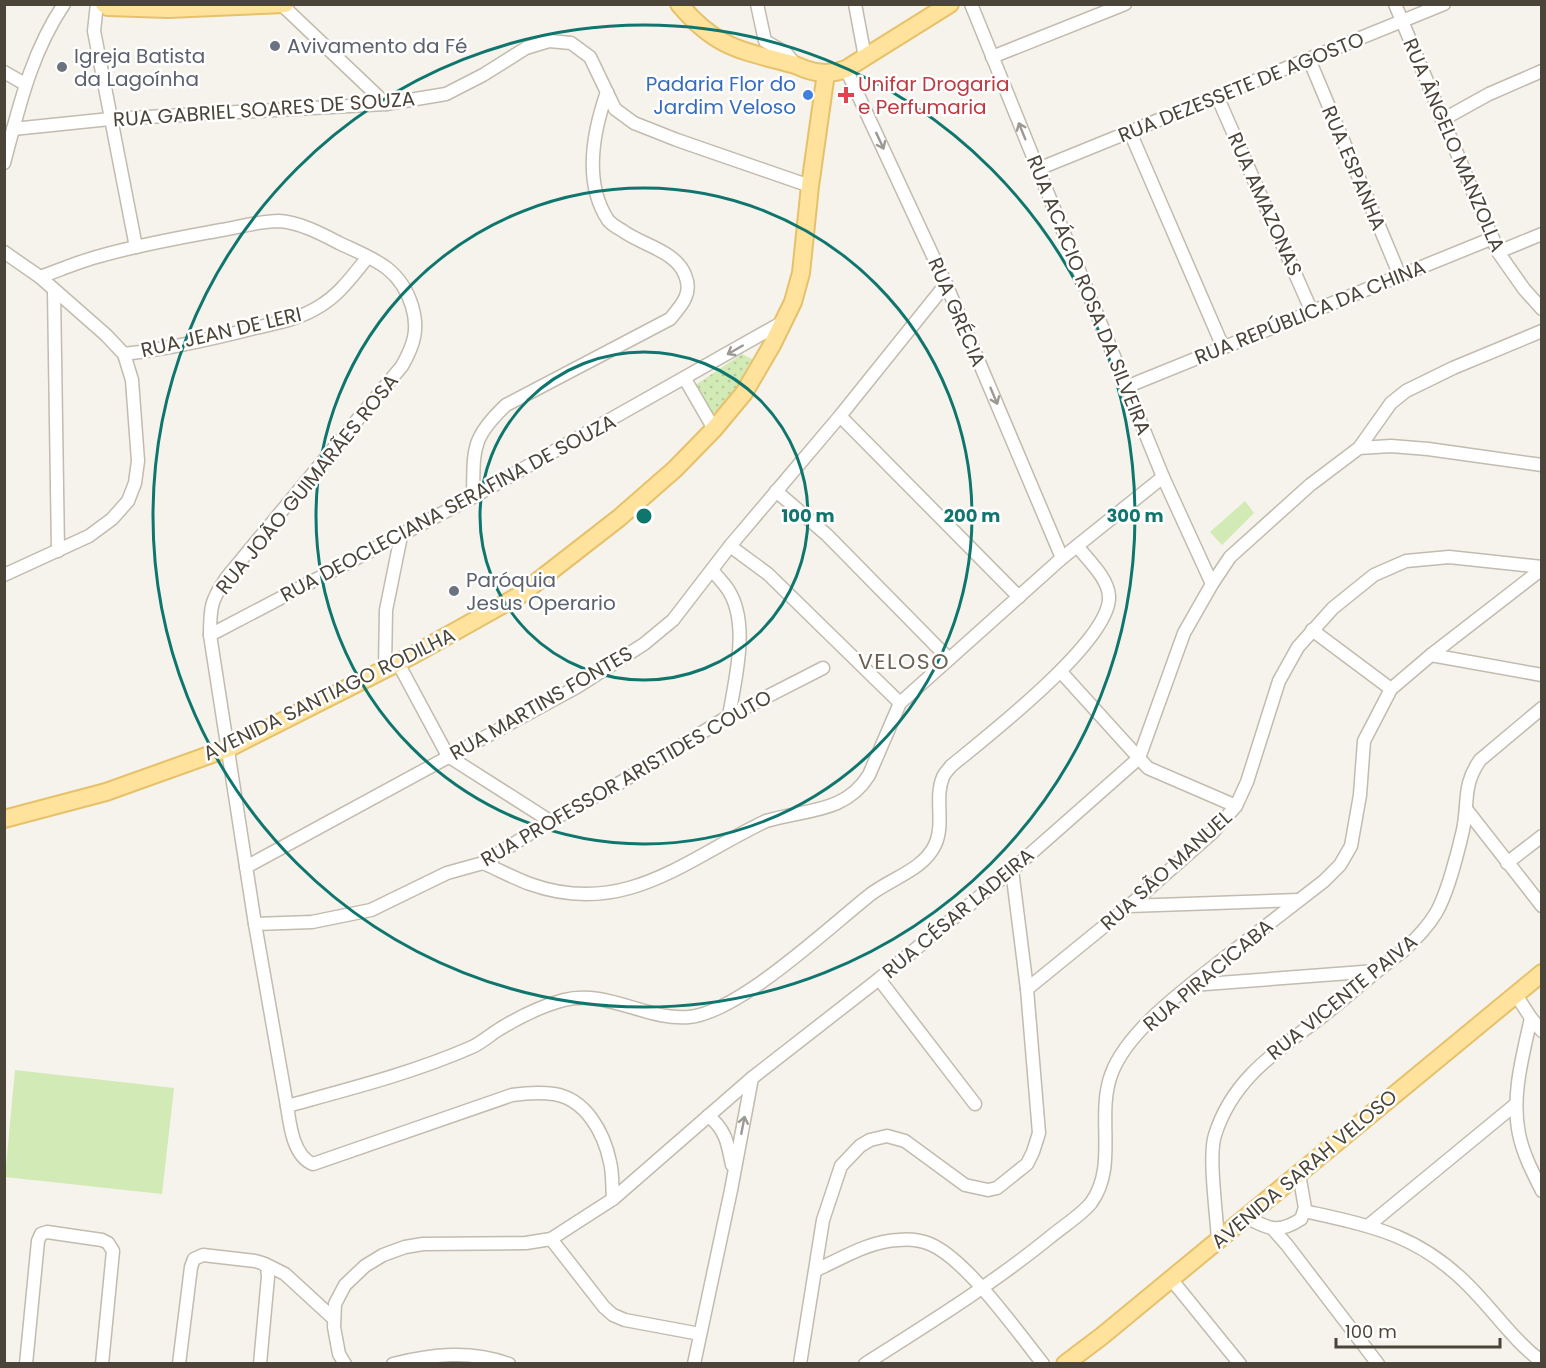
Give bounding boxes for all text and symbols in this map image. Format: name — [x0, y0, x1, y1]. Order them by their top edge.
street label: RUA DEZESSETE DE AGOSTO — [1114, 25, 1368, 149]
place label: Avivamento da Fé — [287, 32, 467, 60]
street label: RUA ÂNGELO MANZOLLA — [1396, 34, 1512, 256]
marker: Avivamento da Fé — [268, 39, 282, 53]
place label: Igreja Batista da Lagoínha — [74, 42, 205, 93]
marker: Igreja Batista da Lagoínha — [55, 60, 69, 74]
place label: Padaria Flor do Jardim Veloso — [646, 70, 796, 121]
place label: Unifar Drogaria e Perfumaria — [858, 70, 1009, 121]
street label: RUA GABRIEL SOARES DE SOUZA — [112, 84, 416, 134]
marker: Padaria Flor do Jardim Veloso — [801, 88, 815, 102]
marker: Unifar Drogaria e Perfumaria — [839, 88, 853, 102]
street label: RUA ESPANHA — [1315, 101, 1393, 235]
one-way arrow — [1016, 123, 1027, 141]
street label: RUA AMAZONAS — [1221, 128, 1309, 280]
one-way arrow — [874, 132, 886, 150]
street label: RUA ACÁCIO ROSA DA SILVEIRA — [1020, 151, 1158, 439]
street label: RUA GRÉCIA — [921, 253, 993, 371]
street label: RUA REPÚBLICA DA CHINA — [1190, 253, 1430, 371]
street label: RUA JEAN DE LERI — [138, 300, 304, 364]
one-way arrow — [727, 344, 744, 356]
street label: RUA JOÃO GUIMARÃES ROSA — [209, 368, 405, 600]
one-way arrow — [988, 387, 1000, 405]
street label: RUA DEOCLECIANA SERAFINA DE SOUZA — [275, 407, 621, 609]
text: 100 m — [781, 503, 835, 528]
text: 200 m — [944, 503, 1000, 528]
text: 300 m — [1106, 503, 1164, 528]
centre of rings — [634, 506, 654, 526]
place label: Paróquia Jesus Operario — [466, 566, 616, 617]
marker: Paróquia Jesus Operario — [447, 584, 461, 598]
street label: AVENIDA SANTIAGO RODILHA — [198, 621, 460, 767]
street label: RUA MARTINS FONTES — [444, 639, 638, 767]
district label: VELOSO — [858, 646, 950, 677]
street label: RUA PROFESSOR ARISTIDES COUTO — [475, 683, 777, 873]
street label: RUA SÃO MANUEL — [1094, 803, 1238, 937]
street label: RUA CÉSAR LADEIRA — [876, 841, 1040, 985]
street label: RUA PIRACICABA — [1137, 912, 1279, 1038]
street label: RUA VICENTE PAIVA — [1261, 928, 1423, 1066]
street label: AVENIDA SARAH VELOSO — [1205, 1083, 1403, 1255]
one-way arrow — [738, 1116, 749, 1136]
scale bar — [1336, 1311, 1500, 1349]
text: 100 m — [1345, 1319, 1397, 1344]

